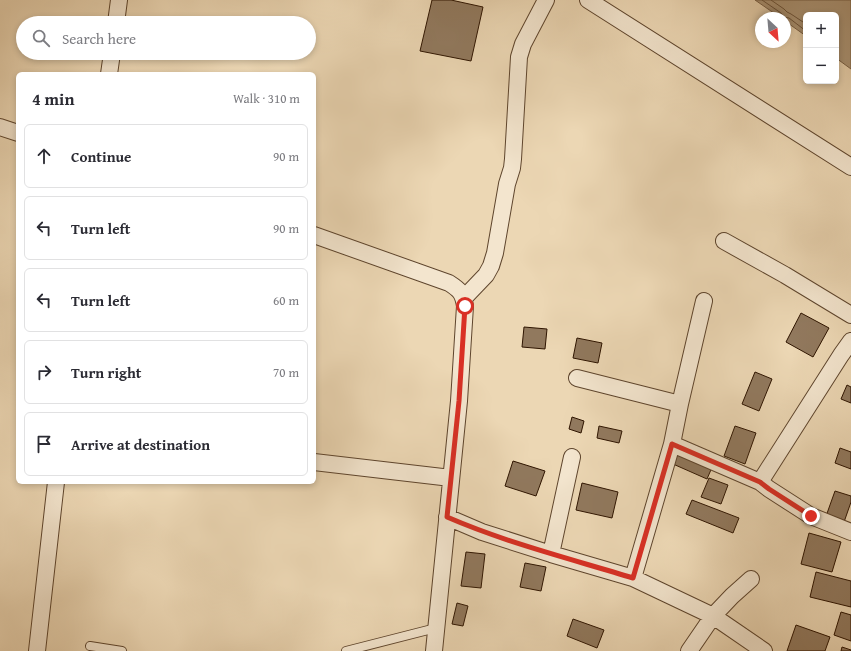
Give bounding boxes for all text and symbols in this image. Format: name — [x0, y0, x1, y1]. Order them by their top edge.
north arrow — [755, 12, 791, 48]
map controls — [803, 12, 839, 84]
button: + — [803, 12, 839, 48]
search box — [16, 16, 316, 60]
icon: search — [30, 27, 52, 49]
text: Search here — [62, 28, 136, 49]
button: − — [803, 48, 839, 84]
text: 4 min — [32, 86, 74, 111]
text: Walk · 310 m — [233, 89, 300, 108]
icon: ahead — [33, 145, 55, 167]
text: Continue — [71, 146, 132, 167]
text: 90 m — [273, 147, 299, 166]
icon: left — [33, 217, 55, 239]
text: Turn left — [71, 218, 130, 239]
text: 90 m — [273, 219, 299, 238]
icon: left — [33, 289, 55, 311]
text: Turn left — [71, 290, 130, 311]
text: 60 m — [273, 291, 299, 310]
route start — [456, 297, 474, 315]
icon: right — [33, 361, 55, 383]
text: Turn right — [71, 362, 142, 383]
text: 70 m — [273, 363, 299, 382]
icon: arrive — [33, 433, 55, 455]
text: Arrive at destination — [71, 434, 210, 455]
route end — [802, 507, 820, 525]

